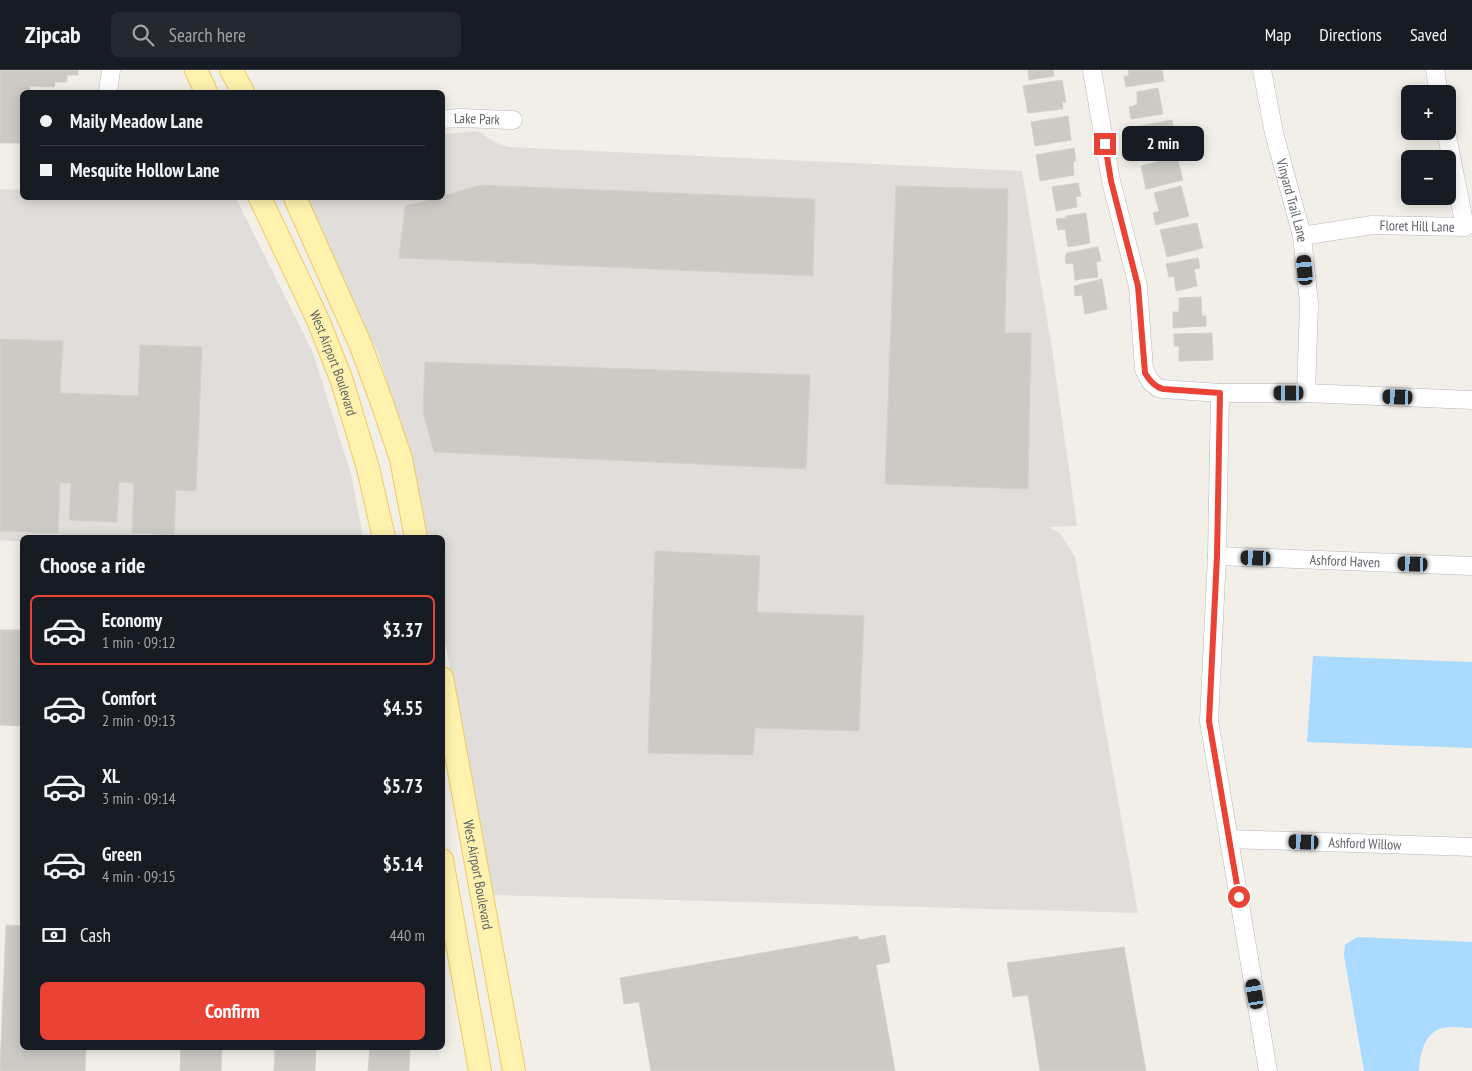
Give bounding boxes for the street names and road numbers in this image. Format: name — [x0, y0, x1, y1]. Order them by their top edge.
street label: Lake Park — [453, 109, 501, 129]
street label: Vinyard Trail Lane — [1272, 156, 1312, 243]
street label: Floret Hill Lane — [1380, 216, 1455, 236]
street label: West Airport Boulevard — [306, 307, 361, 418]
street label: Ashford Haven — [1309, 551, 1380, 571]
street label: West Airport Boulevard — [459, 818, 497, 931]
street label: Ashford Willow — [1328, 833, 1402, 854]

